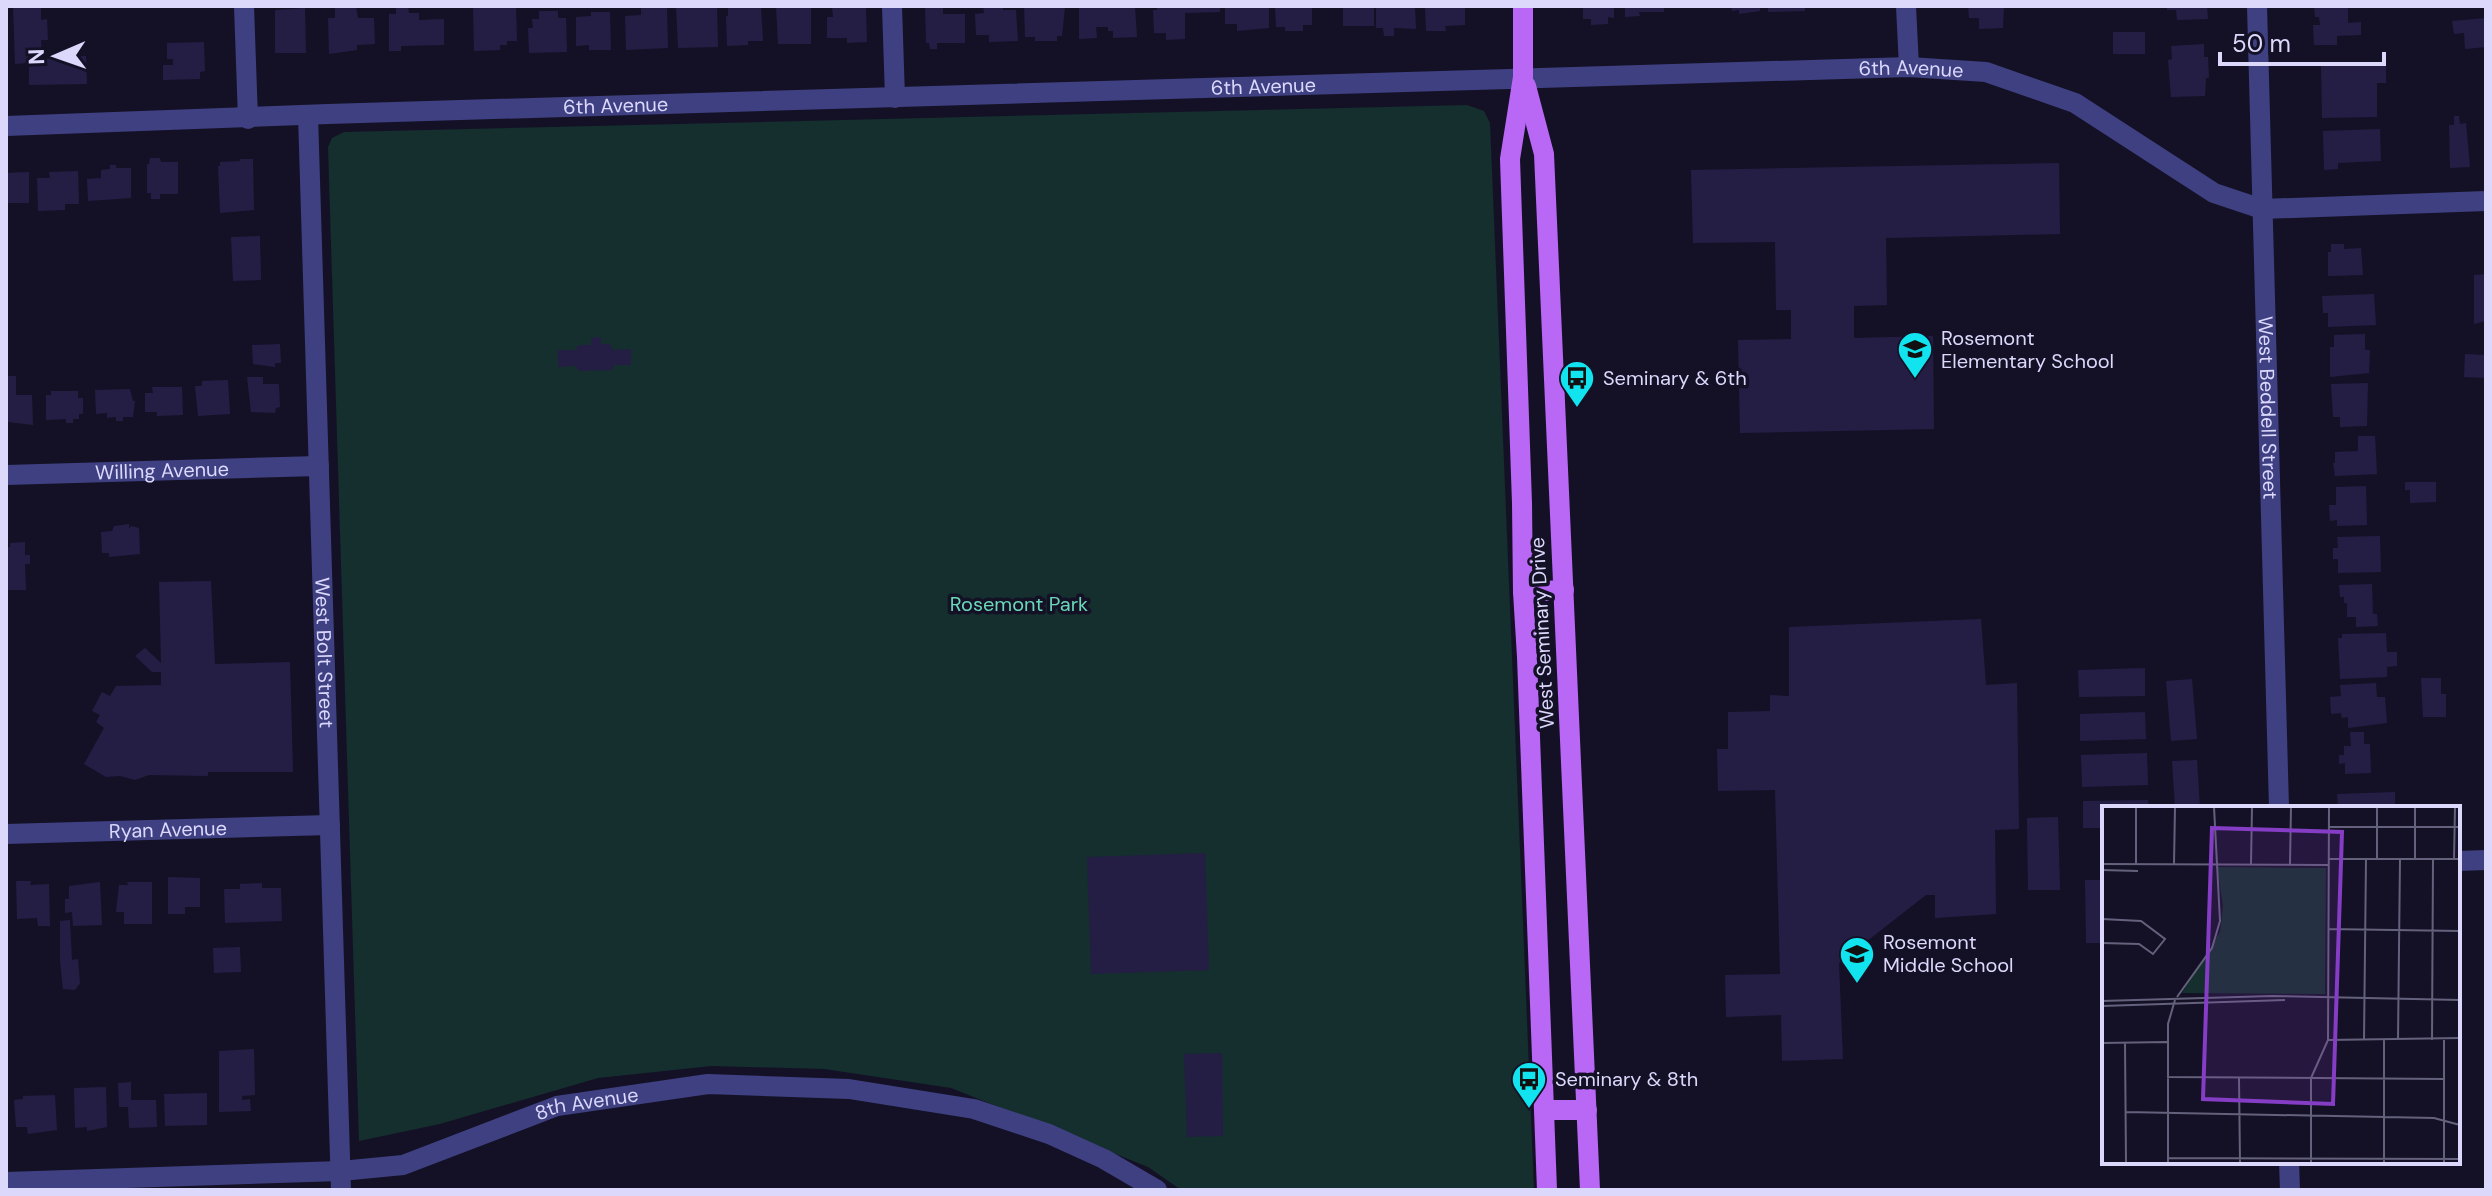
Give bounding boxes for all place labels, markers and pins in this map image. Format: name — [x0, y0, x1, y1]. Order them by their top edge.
place label: Rosemont Elementary School — [1941, 325, 2114, 374]
school or university icon: Rosemont Elementary School — [1896, 330, 1934, 380]
bus stop icon: Seminary & 6th — [1558, 359, 1596, 409]
place label: Seminary & 6th — [1603, 365, 1747, 391]
place label: Rosemont Middle School — [1883, 929, 2014, 978]
school or university icon: Rosemont Middle School — [1838, 935, 1876, 985]
bus stop icon: Seminary & 8th — [1510, 1060, 1548, 1110]
place label: Seminary & 8th — [1555, 1066, 1698, 1092]

